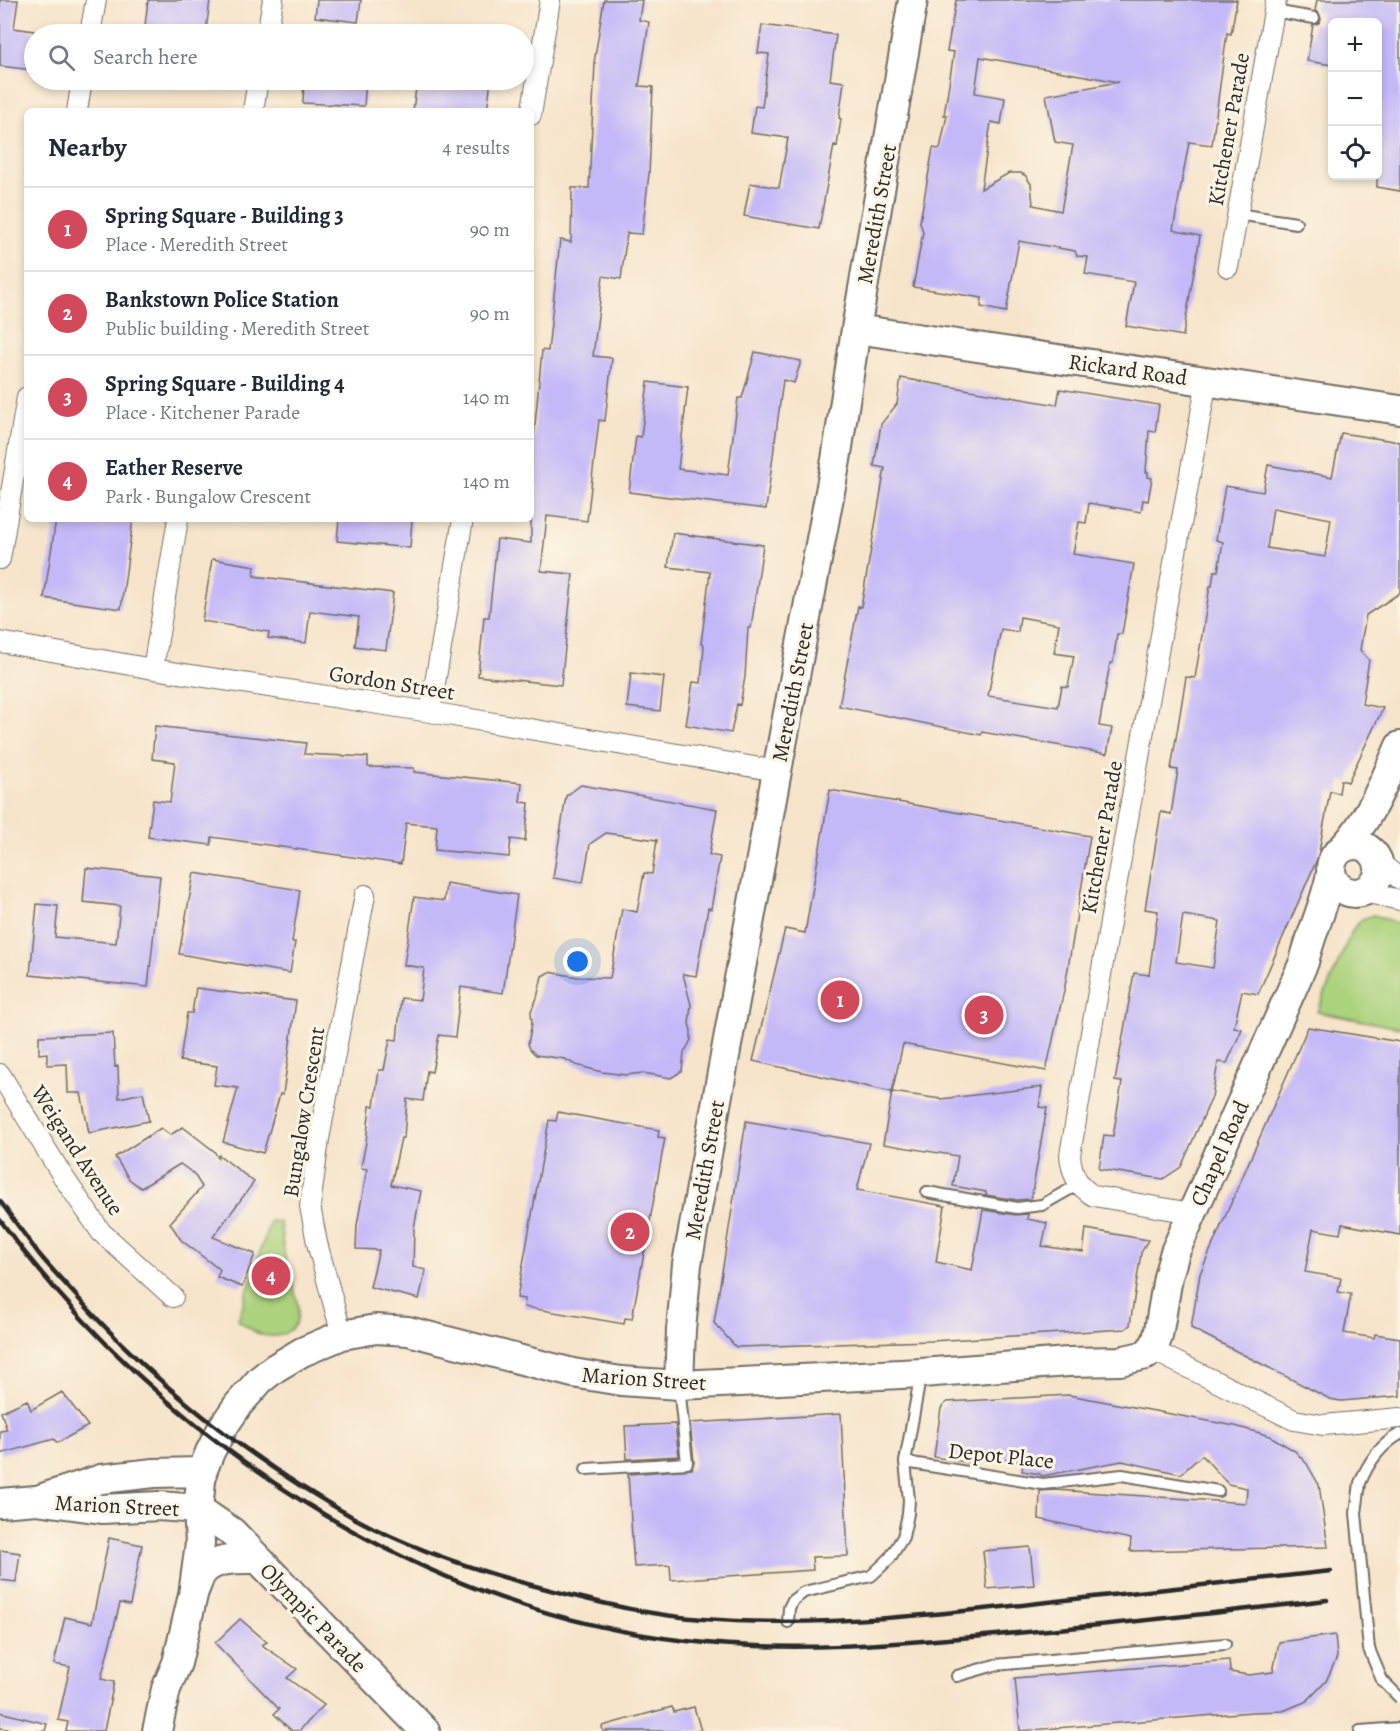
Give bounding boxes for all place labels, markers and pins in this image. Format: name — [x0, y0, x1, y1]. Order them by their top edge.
pin: 1 — [820, 978, 860, 1022]
pin: 3 — [964, 992, 1004, 1038]
pin: 2 — [610, 1210, 650, 1254]
pin: 4 — [252, 1254, 290, 1298]

